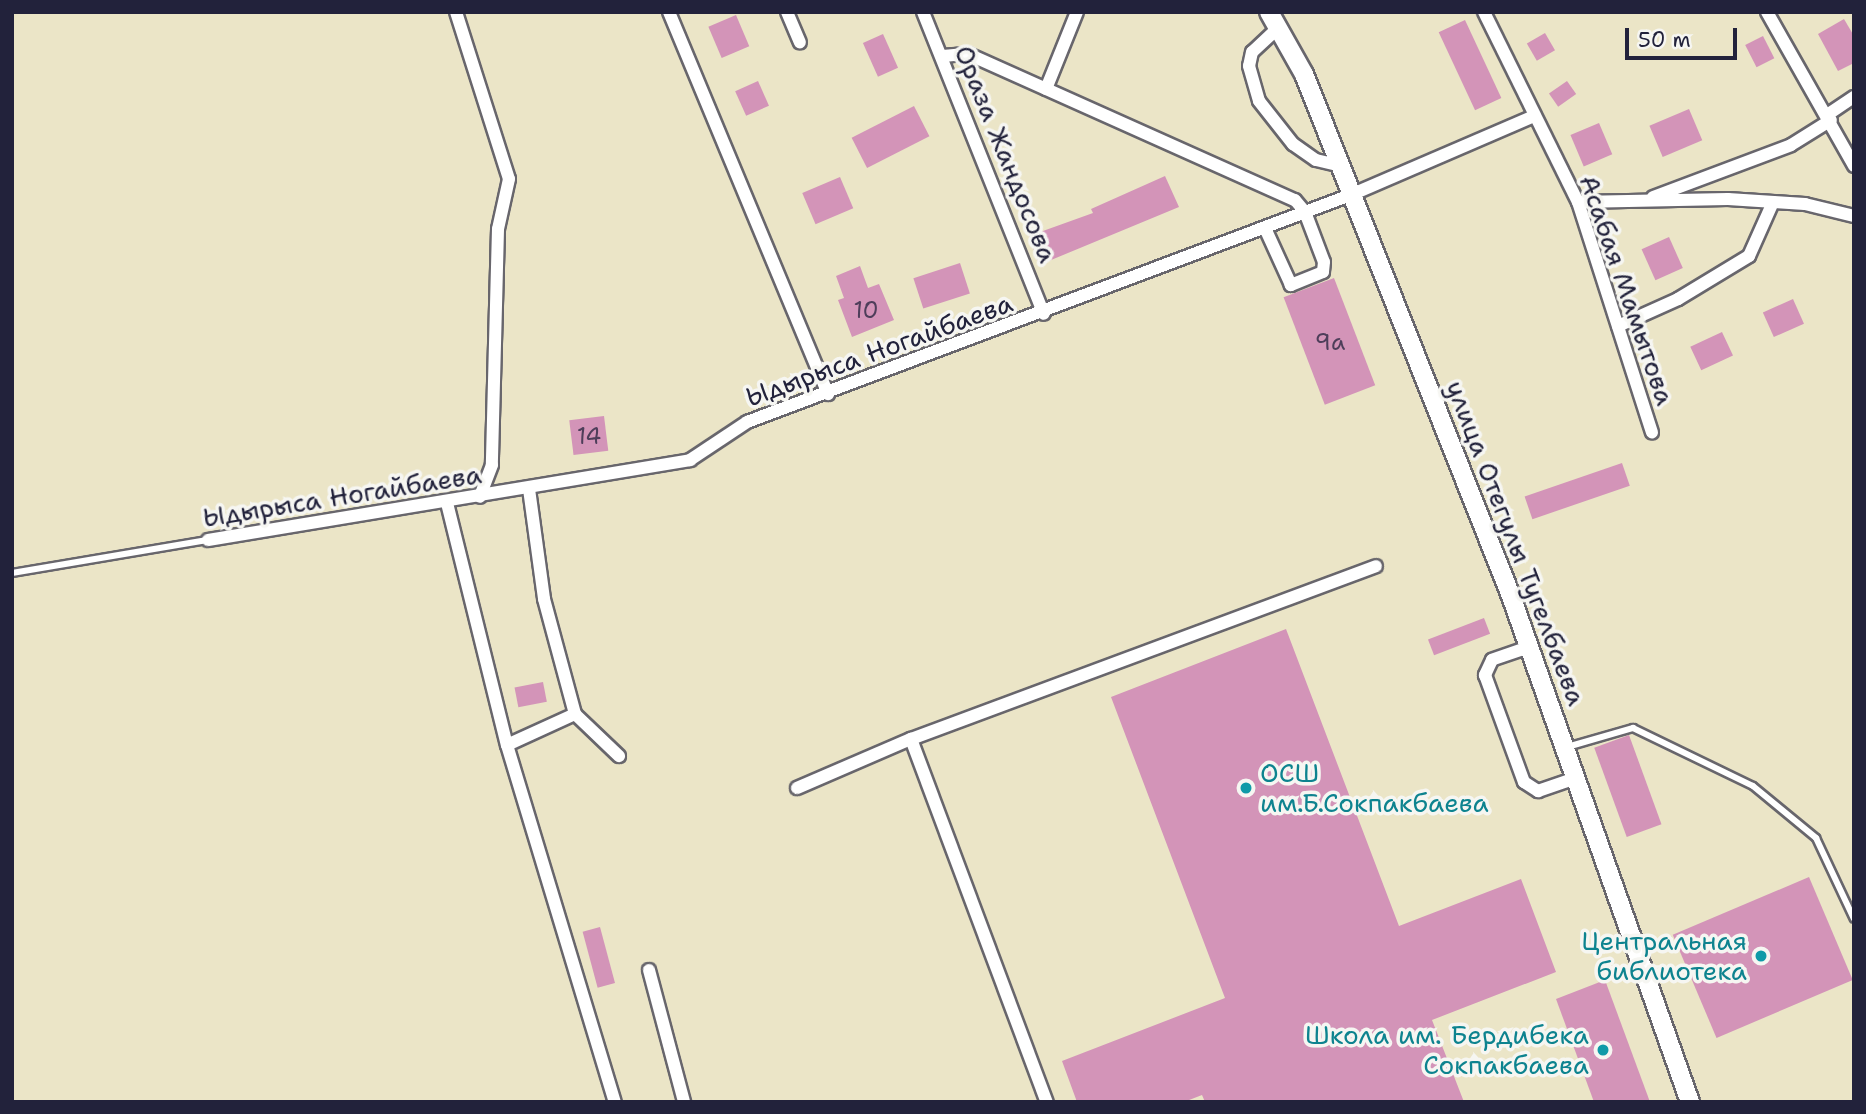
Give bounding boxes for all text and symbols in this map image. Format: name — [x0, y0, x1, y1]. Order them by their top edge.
scale bar — [1628, 14, 1740, 58]
text: 50 m — [1638, 26, 1691, 54]
street label: Ораза Жандосова — [948, 41, 1064, 267]
street label: Асабая Мамытова — [1573, 171, 1681, 409]
street label: Ыдырыса Ногайбаева — [741, 287, 1017, 413]
house number: 10 — [853, 296, 879, 324]
house number: 9а — [1315, 328, 1345, 356]
street label: улица Отегулы Тугелбаева — [1440, 376, 1592, 710]
house number: 14 — [577, 422, 601, 450]
street label: Ыдырыса Ногайбаева — [200, 459, 484, 533]
place label: ОСШ им.Б.Сокпакбаева — [1260, 757, 1489, 818]
marker: ОСШ им.Б.Сокпакбаева — [1238, 780, 1254, 796]
place label: Центральная библиотека — [1581, 925, 1747, 986]
marker: Центральная библиотека — [1753, 948, 1769, 964]
place label: Школа им. Бердибека Сокпакбаева — [1305, 1019, 1589, 1080]
marker: Школа им. Бердибека Сокпакбаева — [1595, 1042, 1611, 1058]

